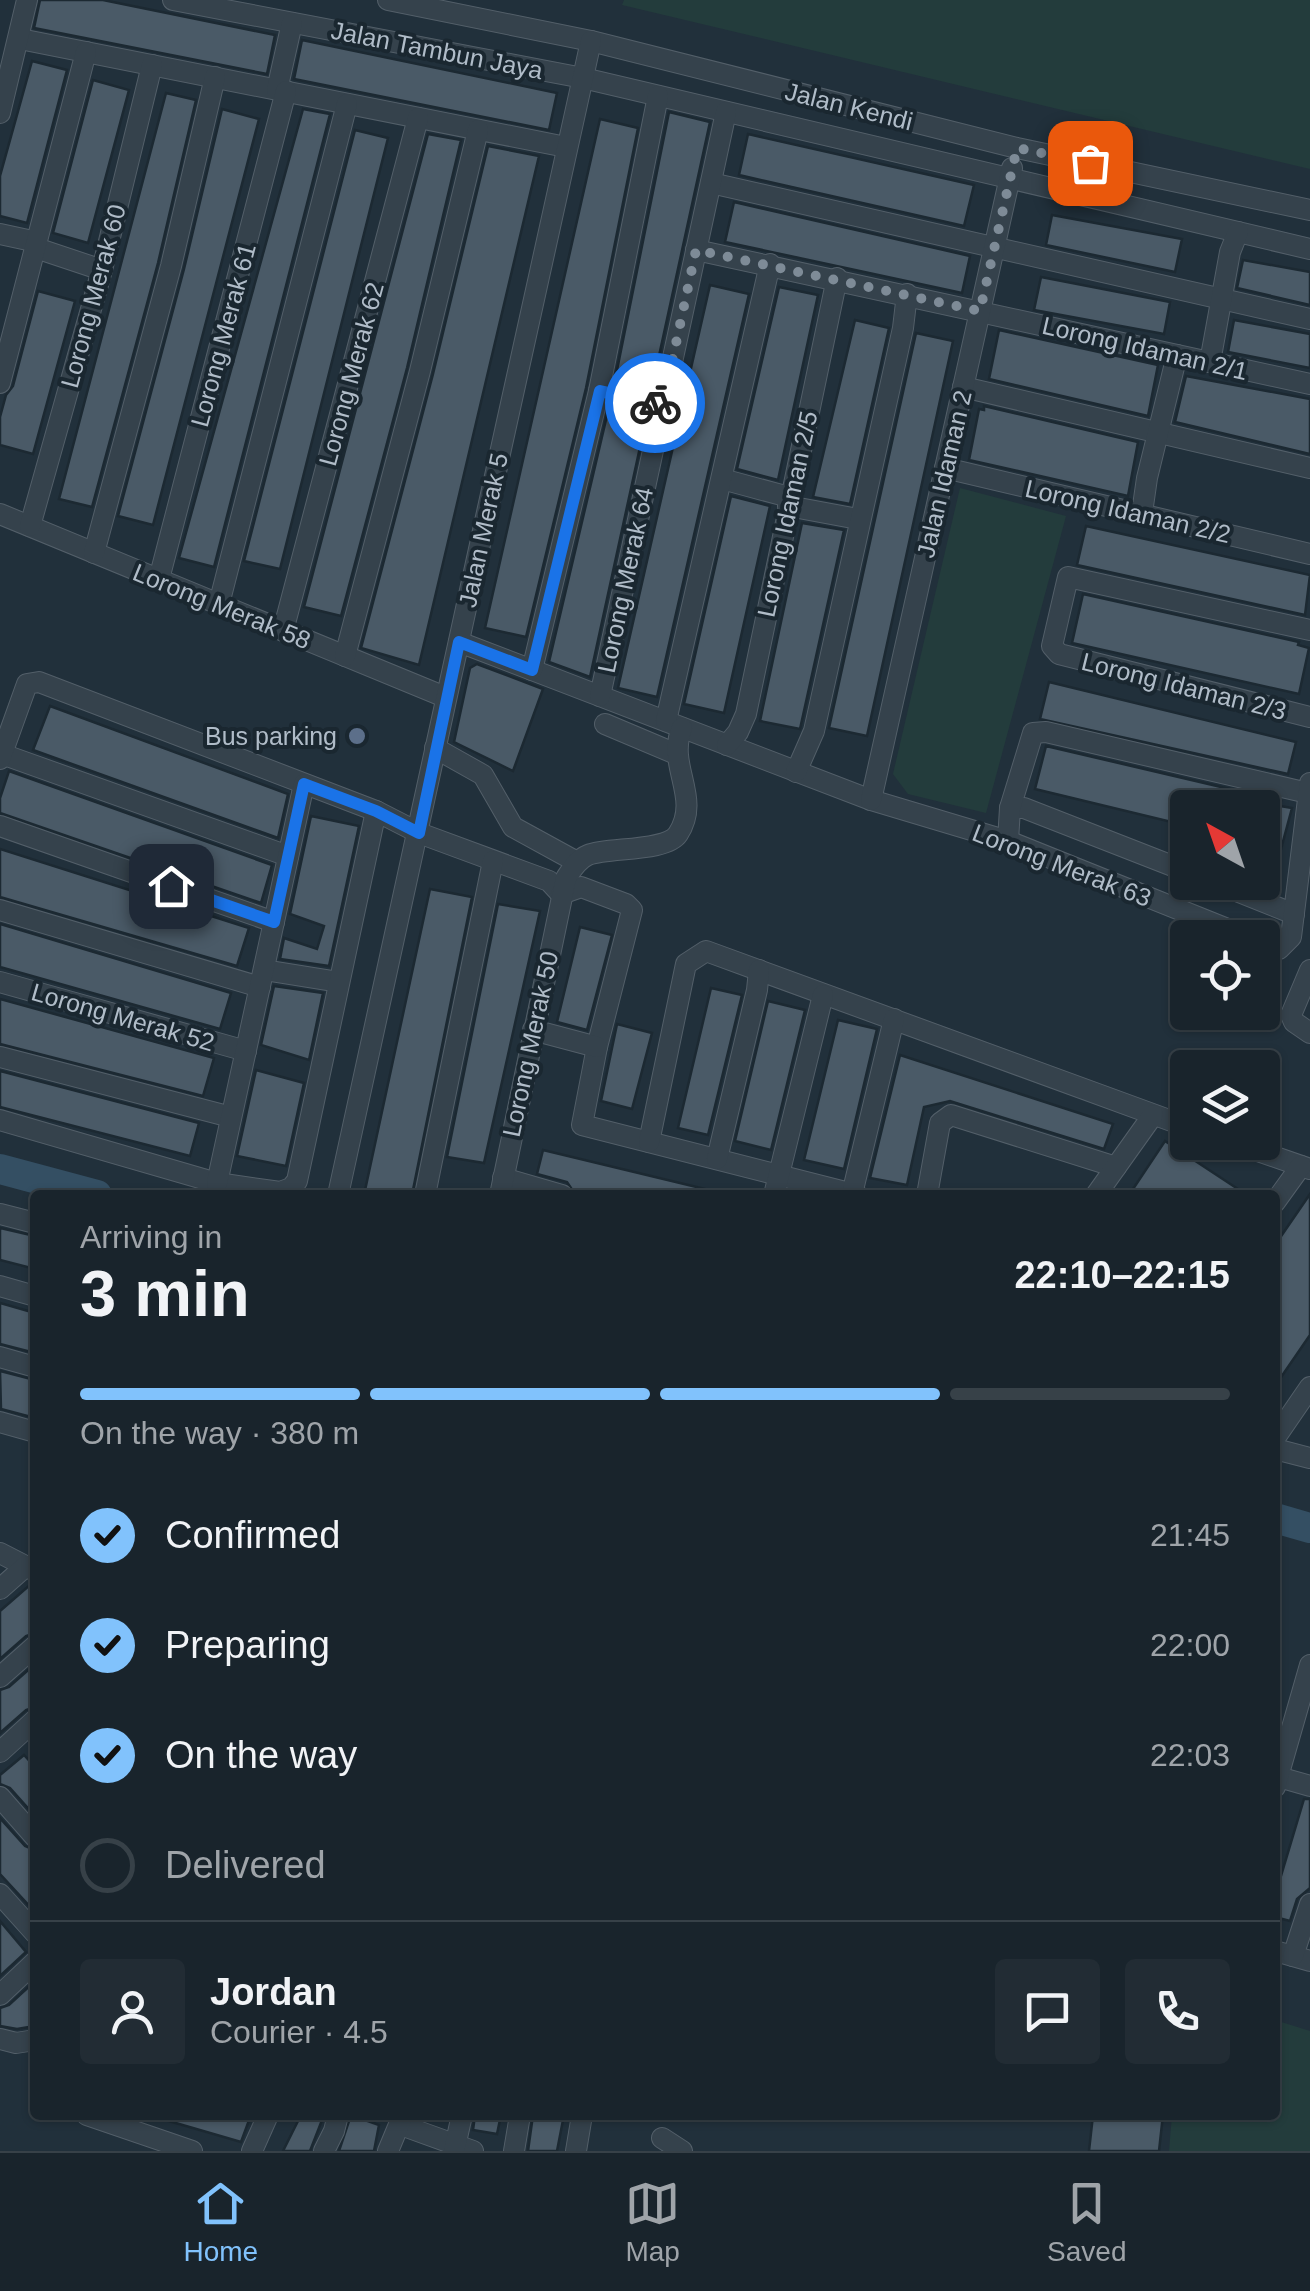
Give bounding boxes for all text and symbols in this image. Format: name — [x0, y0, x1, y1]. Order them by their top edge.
street label: Jalan Tambun Jaya — [329, 16, 545, 84]
street label: Jalan Kendi — [782, 77, 916, 135]
pin — [1048, 121, 1133, 206]
icon: bag — [1063, 136, 1118, 191]
street label: Lorong Merak 60 — [55, 201, 131, 391]
street label: Lorong Merak 61 — [185, 240, 261, 430]
street label: Lorong Merak 62 — [313, 279, 389, 469]
street label: Lorong Idaman 2/1 — [1040, 311, 1250, 385]
courier — [605, 353, 705, 453]
icon: bike — [628, 376, 683, 431]
street label: Jalan Idaman 2 — [911, 388, 977, 560]
street label: Lorong Idaman 2/5 — [751, 408, 823, 620]
street label: Jalan Merak 5 — [453, 450, 513, 610]
street label: Lorong Idaman 2/2 — [1023, 474, 1233, 548]
street label: Lorong Merak 64 — [592, 485, 658, 675]
street label: Lorong Merak 58 — [129, 558, 315, 654]
street label: Lorong Idaman 2/3 — [1079, 647, 1289, 725]
place label: Bus parking — [205, 722, 337, 750]
marker: Bus parking — [346, 725, 368, 747]
north arrow — [1170, 790, 1280, 900]
map controls — [1170, 790, 1280, 1160]
street label: Lorong Merak 63 — [969, 818, 1155, 912]
pin — [129, 844, 214, 929]
icon: home — [144, 859, 199, 914]
button: locate — [1170, 920, 1280, 1030]
street label: Lorong Merak 50 — [497, 949, 563, 1139]
street label: Lorong Merak 52 — [28, 977, 218, 1057]
button: layers — [1170, 1050, 1280, 1160]
text: Arriving in — [80, 1219, 222, 1255]
text: 22:10–22:15 — [1014, 1254, 1230, 1296]
text: 3 min — [80, 1257, 250, 1330]
text: On the way · 380 m — [80, 1415, 359, 1451]
icon: check — [80, 1508, 135, 1563]
text: Confirmed — [165, 1514, 340, 1556]
text: 21:45 — [1150, 1517, 1230, 1553]
icon: check — [80, 1618, 135, 1673]
text: Preparing — [165, 1624, 330, 1666]
text: 22:00 — [1150, 1627, 1230, 1663]
icon: check — [80, 1728, 135, 1783]
text: On the way — [165, 1734, 357, 1776]
text: 22:03 — [1150, 1737, 1230, 1773]
text: Delivered — [165, 1844, 326, 1886]
button: person — [80, 1959, 185, 2064]
button: chat — [995, 1959, 1100, 2064]
button: phone — [1125, 1959, 1230, 2064]
text: Jordan — [210, 1971, 337, 2013]
text: Courier · 4.5 — [210, 2014, 388, 2050]
tab: Home — [183, 2176, 258, 2268]
tab: Map — [625, 2176, 680, 2268]
tab: Saved — [1047, 2176, 1126, 2268]

